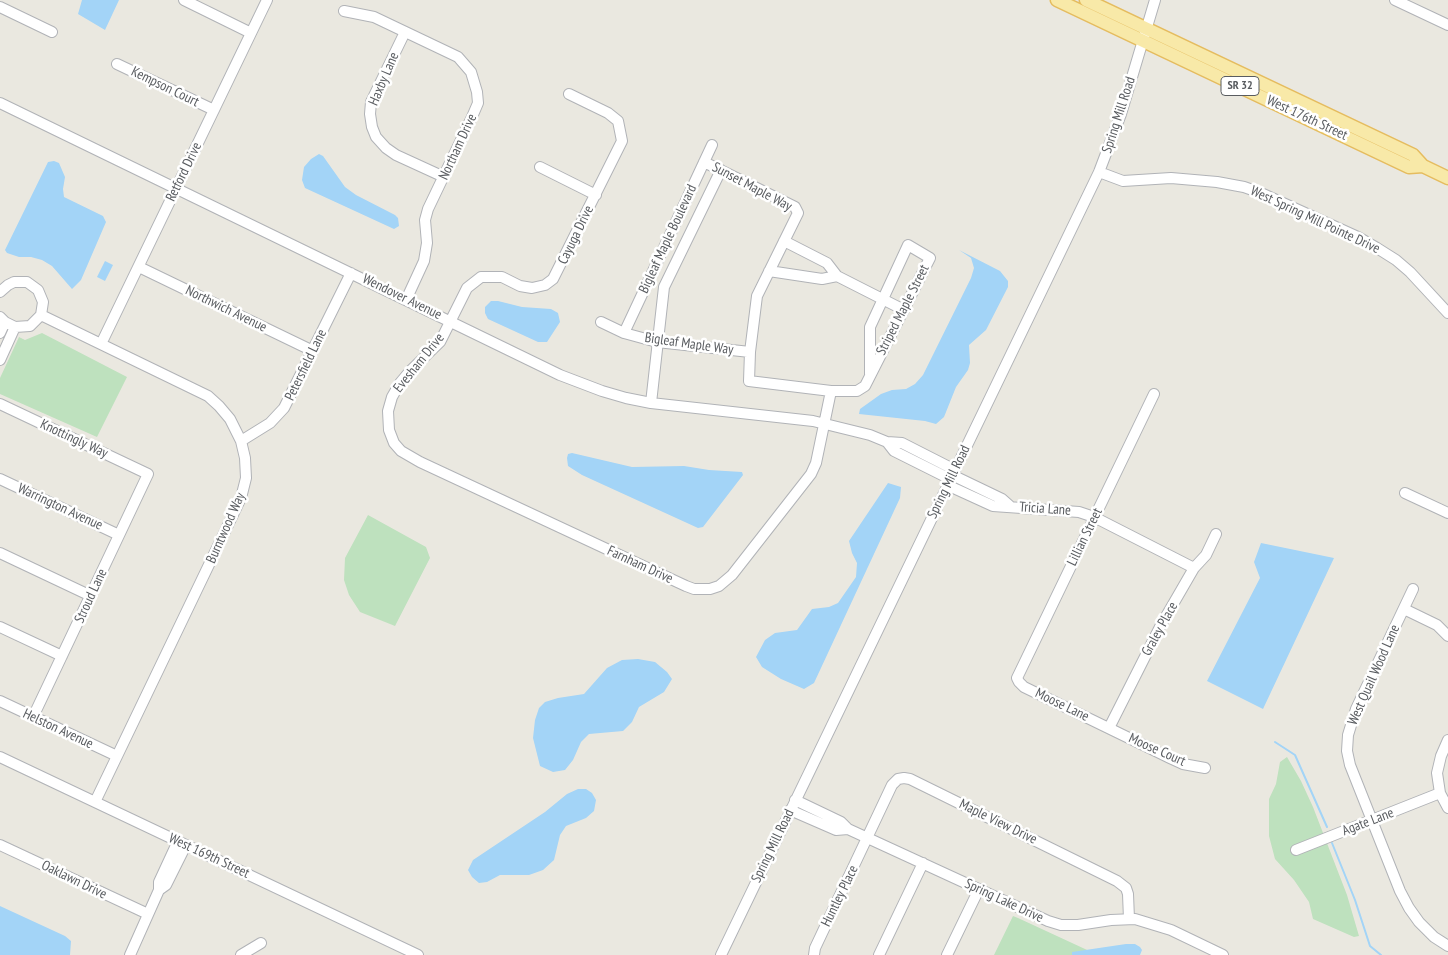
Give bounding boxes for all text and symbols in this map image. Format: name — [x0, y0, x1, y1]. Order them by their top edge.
street label: Haxby Lane — [365, 50, 403, 108]
street label: Kempson Court — [128, 63, 202, 111]
street label: Spring Mill Road — [1099, 75, 1139, 155]
road number: SR 32 — [1221, 76, 1259, 95]
street label: West 176th Street — [1264, 92, 1350, 144]
street label: Northam Drive — [435, 111, 481, 183]
street label: Retford Drive — [163, 140, 205, 204]
street label: Sunset Maple Way — [709, 159, 795, 215]
street label: Bigleaf Maple Boulevard — [635, 182, 701, 296]
street label: West Spring Mill Pointe Drive — [1248, 183, 1382, 257]
street label: Cayuga Drive — [555, 203, 597, 267]
street label: Striped Maple Street — [873, 262, 933, 358]
street label: Wendover Avenue — [360, 271, 444, 323]
street label: Northwich Avenue — [183, 282, 269, 336]
street label: Petersfield Lane — [282, 327, 330, 403]
street label: Bigleaf Maple Way — [644, 329, 734, 359]
street label: Evesham Drive — [390, 330, 448, 396]
street label: Knottingly Way — [37, 416, 111, 462]
street label: Spring Mill Road — [924, 443, 974, 521]
street label: Warrington Avenue — [15, 480, 105, 534]
street label: Burntwood Way — [203, 490, 249, 566]
street label: Tricia Lane — [1019, 499, 1071, 519]
street label: Lillian Street — [1064, 505, 1106, 569]
street label: Farnham Drive — [604, 542, 676, 588]
street label: Stroud Lane — [71, 566, 111, 626]
street label: Graley Place — [1138, 599, 1182, 659]
street label: West Quail Wood Lane — [1344, 622, 1404, 728]
street label: Moose Lane — [1032, 685, 1092, 725]
street label: Helston Avenue — [20, 705, 96, 753]
street label: Moose Court — [1126, 730, 1188, 770]
street label: Maple View Drive — [956, 796, 1040, 848]
street label: Agate Lane — [1340, 805, 1396, 839]
street label: Spring Mill Road — [748, 807, 798, 885]
street label: West 169th Street — [166, 830, 252, 882]
street label: Oaklawn Drive — [39, 857, 109, 903]
street label: Huntley Place — [818, 863, 862, 929]
street label: Spring Lake Drive — [962, 875, 1046, 927]

